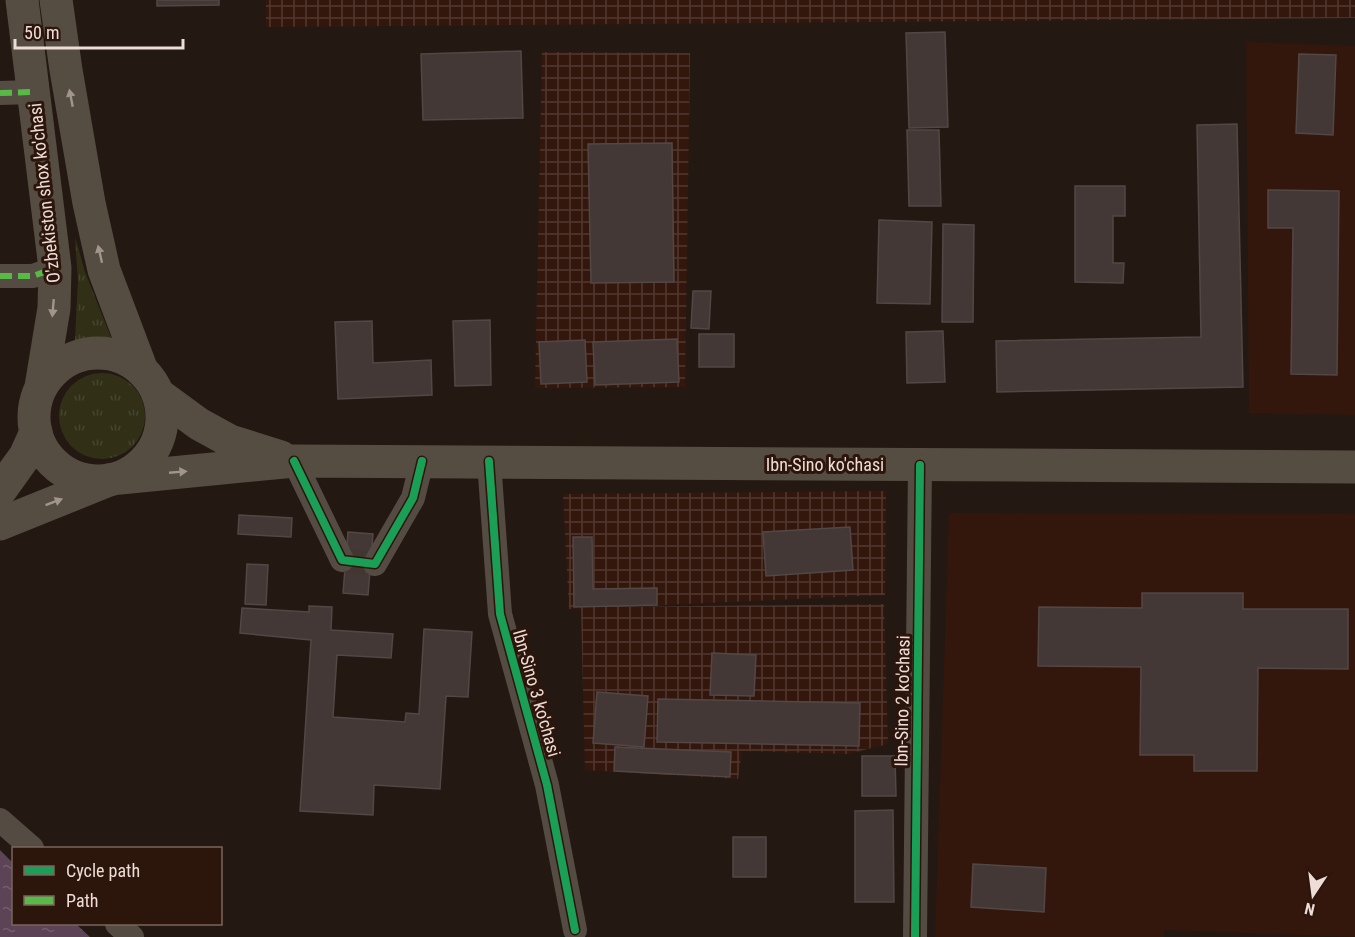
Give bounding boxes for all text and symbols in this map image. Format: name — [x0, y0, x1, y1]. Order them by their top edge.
scale bar — [15, 12, 183, 50]
text: 50 m — [24, 22, 59, 43]
one-way arrow — [66, 88, 75, 107]
street label: O'zbekiston shox ko'chasi — [24, 102, 64, 284]
one-way arrow — [95, 245, 105, 263]
one-way arrow — [48, 298, 58, 317]
street label: Ibn-Sino ko'chasi — [766, 454, 884, 475]
one-way arrow — [168, 467, 187, 477]
one-way arrow — [45, 497, 63, 506]
street label: Ibn-Sino 3 ko'chasi — [509, 627, 565, 759]
street label: Ibn-Sino 2 ko'chasi — [890, 635, 914, 767]
legend — [12, 847, 222, 925]
text: Cycle path — [66, 860, 140, 881]
north arrow — [1283, 865, 1343, 925]
text: Path — [66, 890, 99, 911]
text: N — [1303, 899, 1317, 919]

